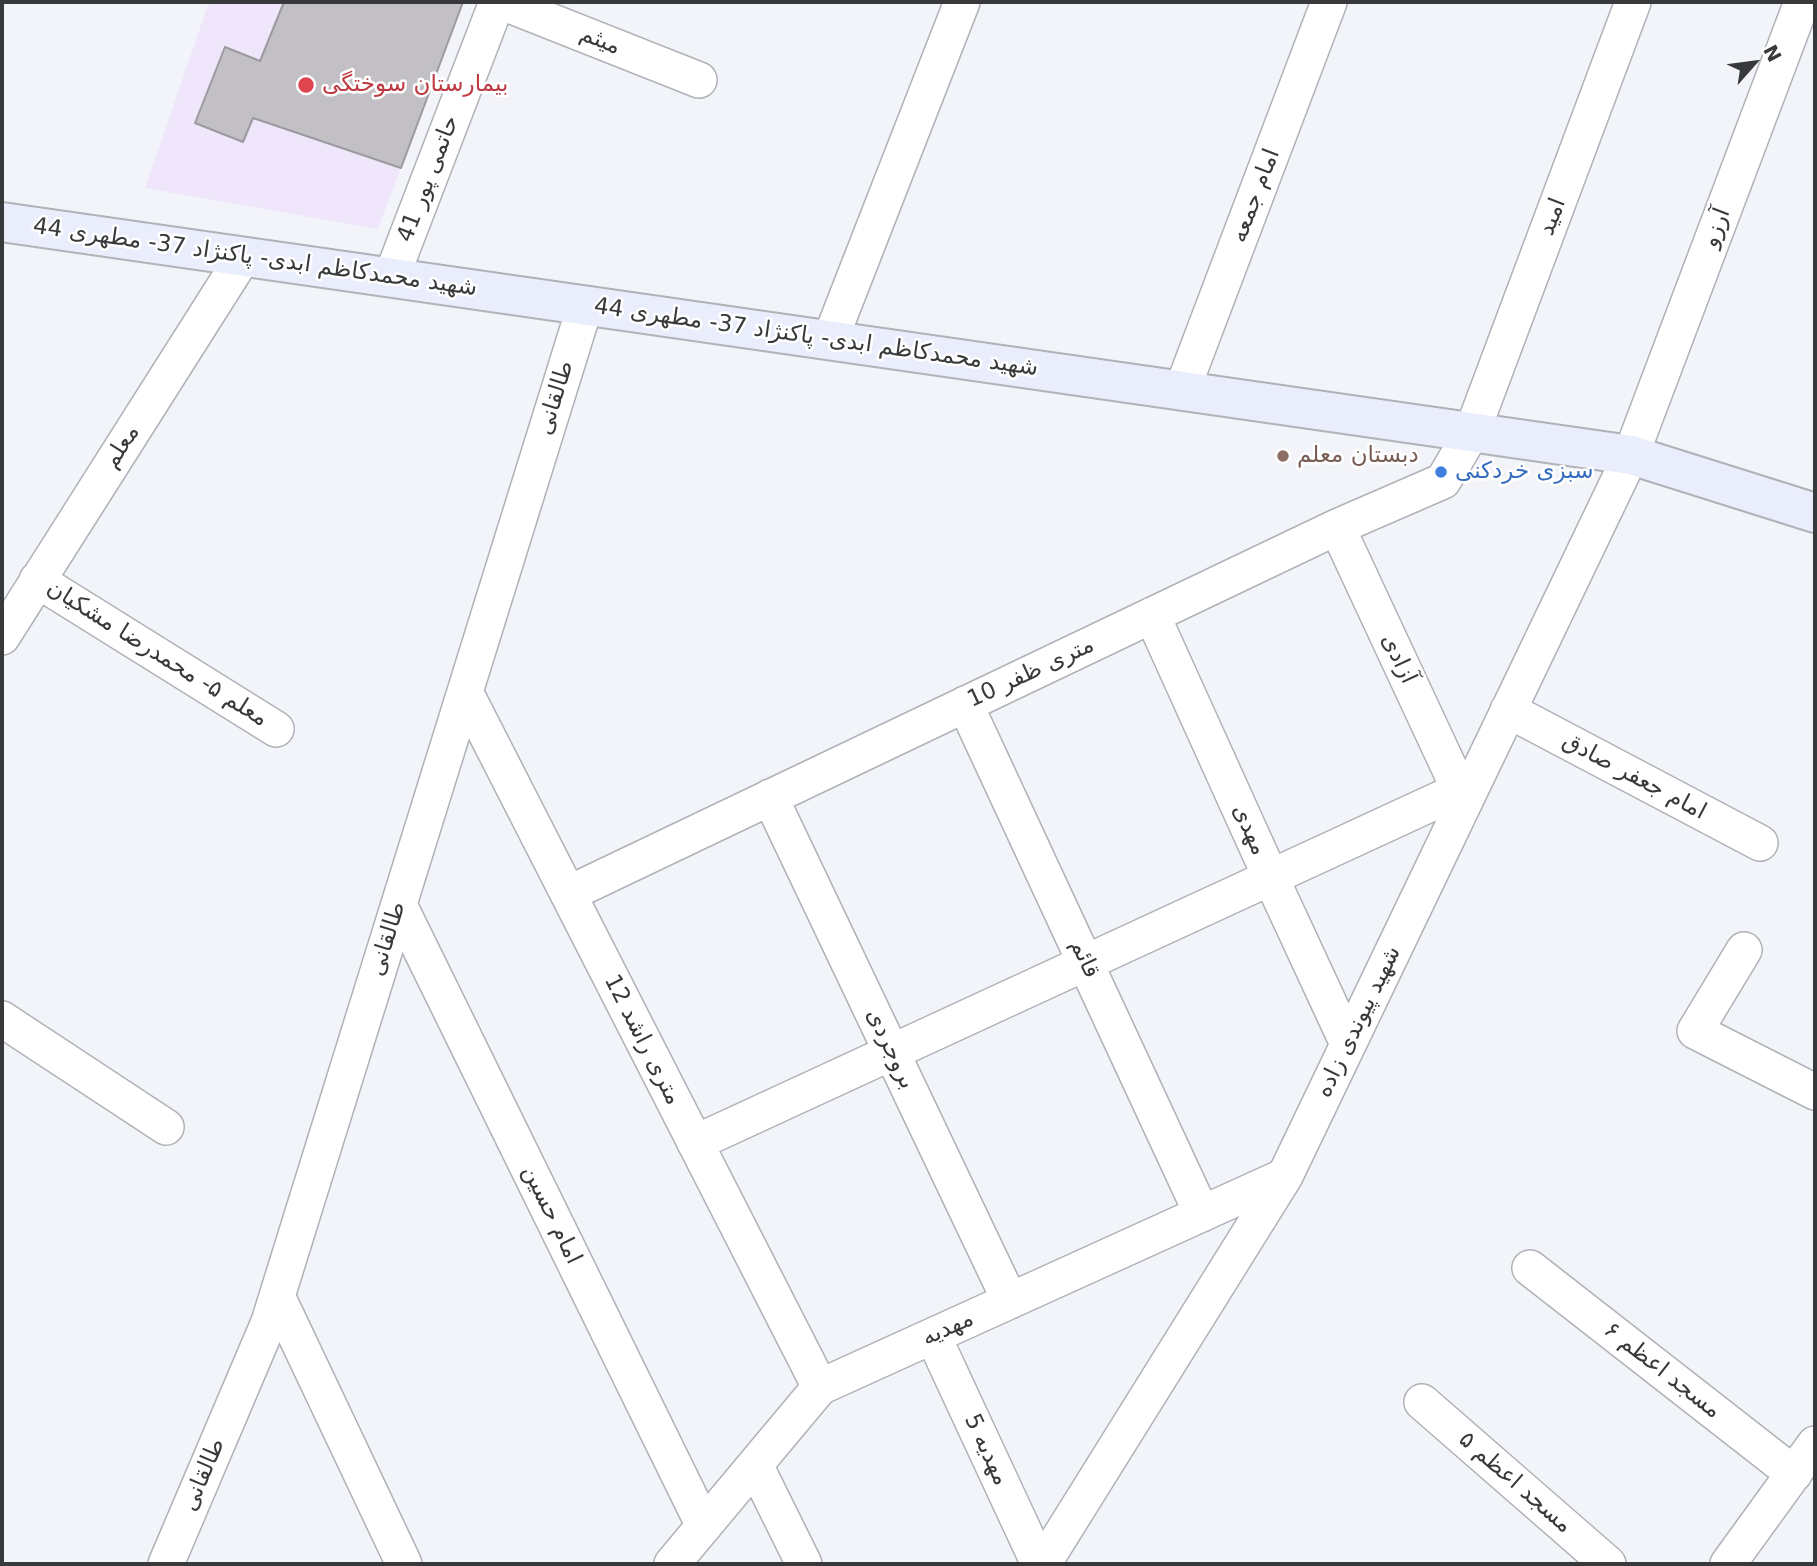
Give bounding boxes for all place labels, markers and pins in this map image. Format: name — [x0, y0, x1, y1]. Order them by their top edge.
place label: بیمارستان سوختگی — [322, 71, 508, 99]
marker: بیمارستان سوختگی — [296, 75, 316, 95]
place label: دبستان معلم — [1297, 442, 1419, 470]
marker: دبستان معلم — [1275, 448, 1291, 464]
place label: سبزی خردکنی — [1455, 458, 1593, 486]
marker: سبزی خردکنی — [1433, 464, 1449, 480]

